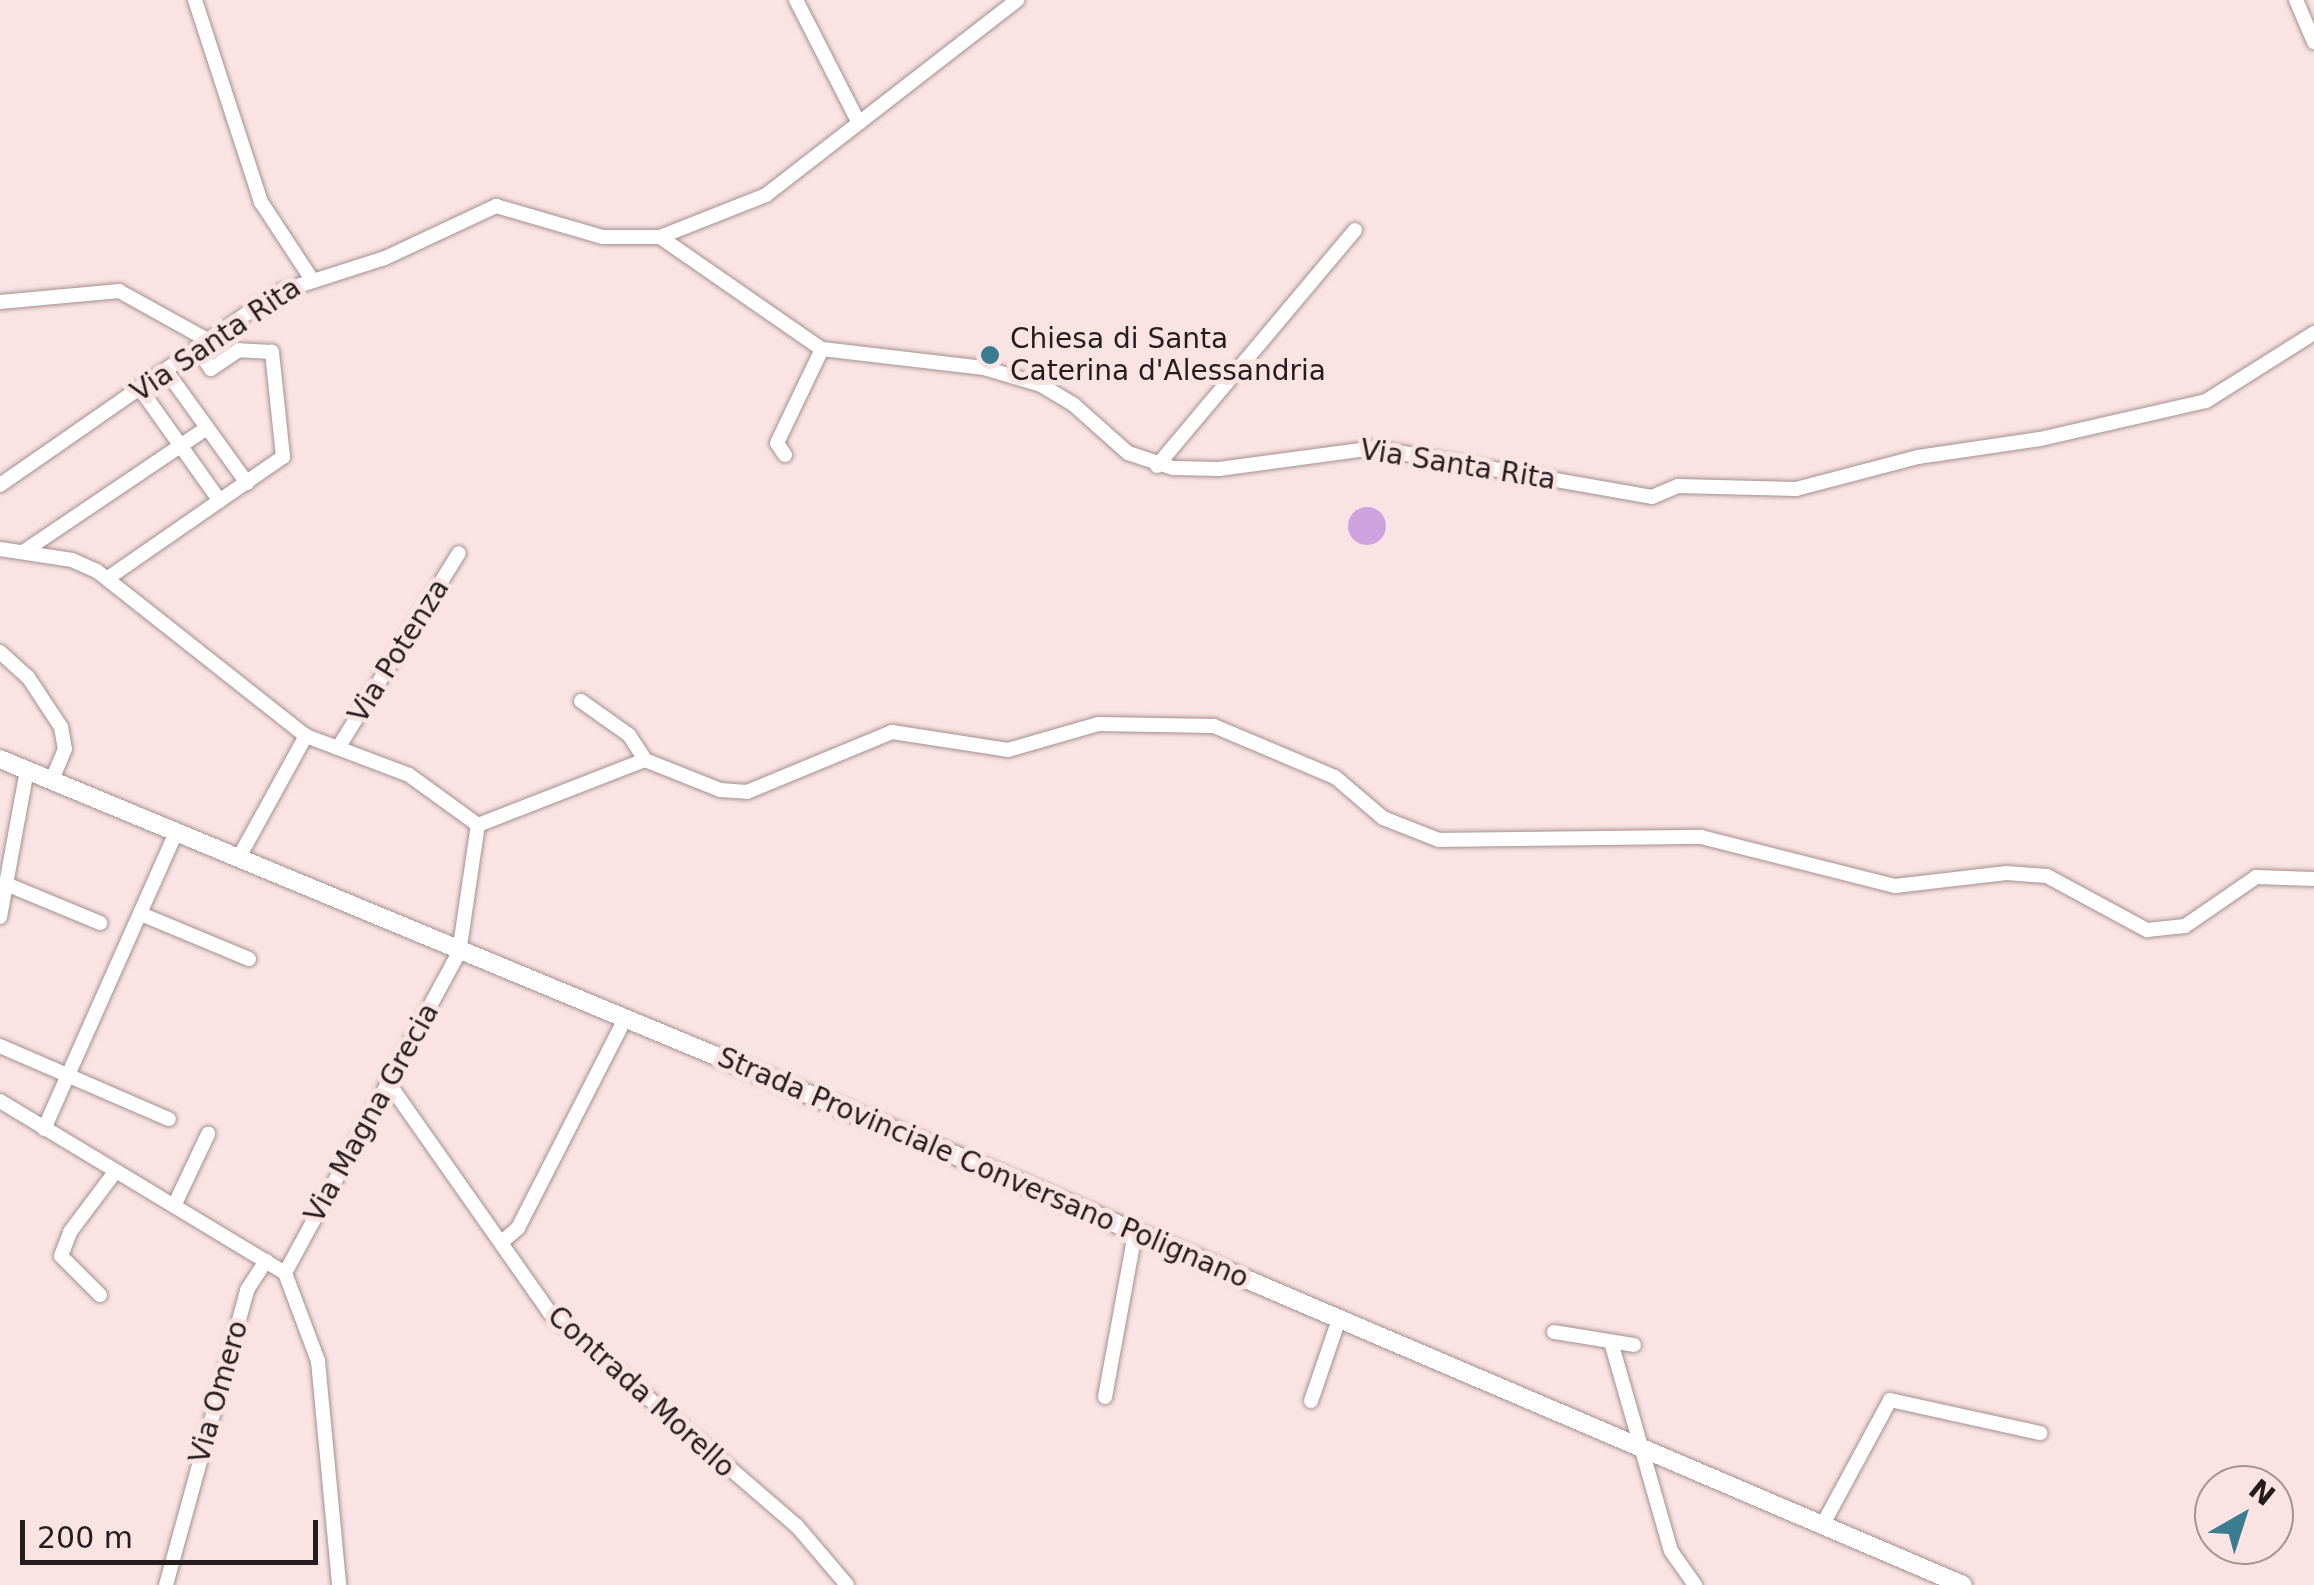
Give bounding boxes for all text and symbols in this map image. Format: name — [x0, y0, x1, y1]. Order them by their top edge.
street label: Via Santa Rita — [125, 271, 307, 409]
place label: Chiesa di Santa Caterina d'Alessandria — [1010, 322, 1326, 388]
marker: Chiesa di Santa Caterina d'Alessandria — [979, 344, 1001, 366]
street label: Via Santa Rita — [1358, 433, 1558, 497]
street label: Via Potenza — [342, 573, 456, 729]
street label: Via Magna Grecia — [298, 998, 446, 1228]
street label: Strada Provinciale Conversano Polignano — [713, 1041, 1253, 1295]
street label: Contrada Morello — [541, 1299, 741, 1485]
street label: Via Omero — [183, 1317, 255, 1467]
north arrow — [2194, 1465, 2294, 1565]
text: N — [2242, 1473, 2281, 1513]
scale bar — [25, 1500, 322, 1562]
text: 200 m — [37, 1520, 133, 1555]

